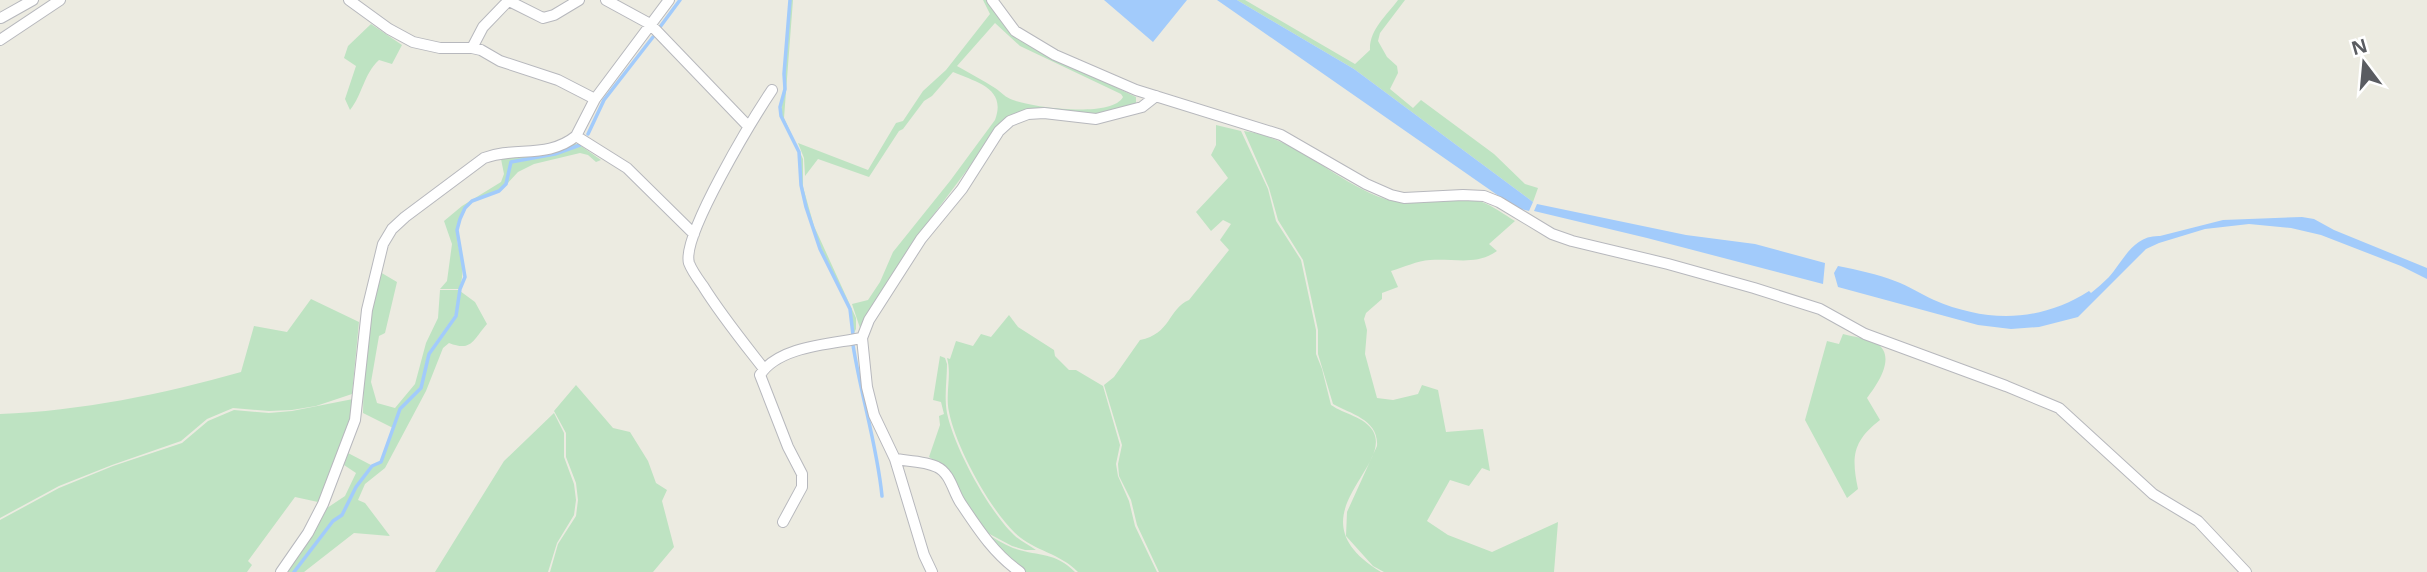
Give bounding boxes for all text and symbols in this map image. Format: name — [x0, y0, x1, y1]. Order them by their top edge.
north arrow — [2329, 28, 2399, 98]
text: N — [2348, 32, 2370, 61]

